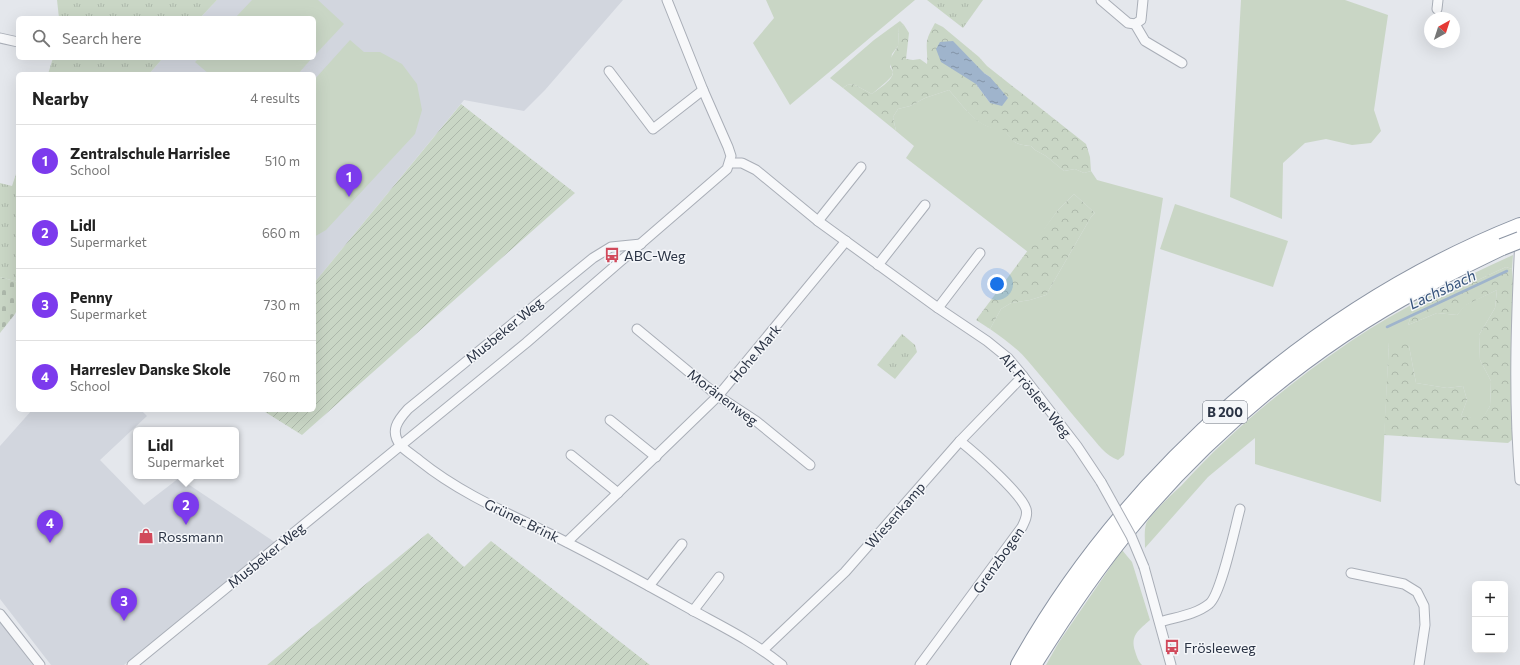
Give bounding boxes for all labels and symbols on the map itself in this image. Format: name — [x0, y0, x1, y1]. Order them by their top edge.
north arrow — [1424, 12, 1460, 48]
pin: 1 — [336, 164, 362, 197]
bus stop icon: ABC-Weg — [603, 246, 621, 264]
place label: ABC-Weg — [624, 247, 686, 264]
water label: Lachsbach — [1406, 266, 1478, 312]
your location — [987, 274, 1007, 294]
street label: Musbeker Weg — [462, 293, 546, 366]
street label: Hohe Mark — [726, 320, 785, 386]
street label: Alt Frösleer Weg — [997, 349, 1076, 441]
street label: Moränenweg — [684, 365, 762, 429]
road number: B 200 — [1203, 401, 1247, 423]
street label: Wiesenkamp — [862, 478, 928, 552]
pin: 2 — [173, 492, 199, 525]
street label: Grüner Brink — [482, 495, 563, 546]
pin: 4 — [37, 510, 63, 543]
street label: Musbeker Weg — [224, 518, 308, 591]
street label: Grenzbogen — [969, 523, 1027, 597]
shop icon: Rossmann — [137, 527, 155, 545]
place label: Rossmann — [158, 528, 223, 545]
pin: 3 — [111, 588, 137, 621]
bus stop icon: Frösleeweg — [1163, 638, 1181, 656]
place label: Frösleeweg — [1184, 639, 1256, 656]

